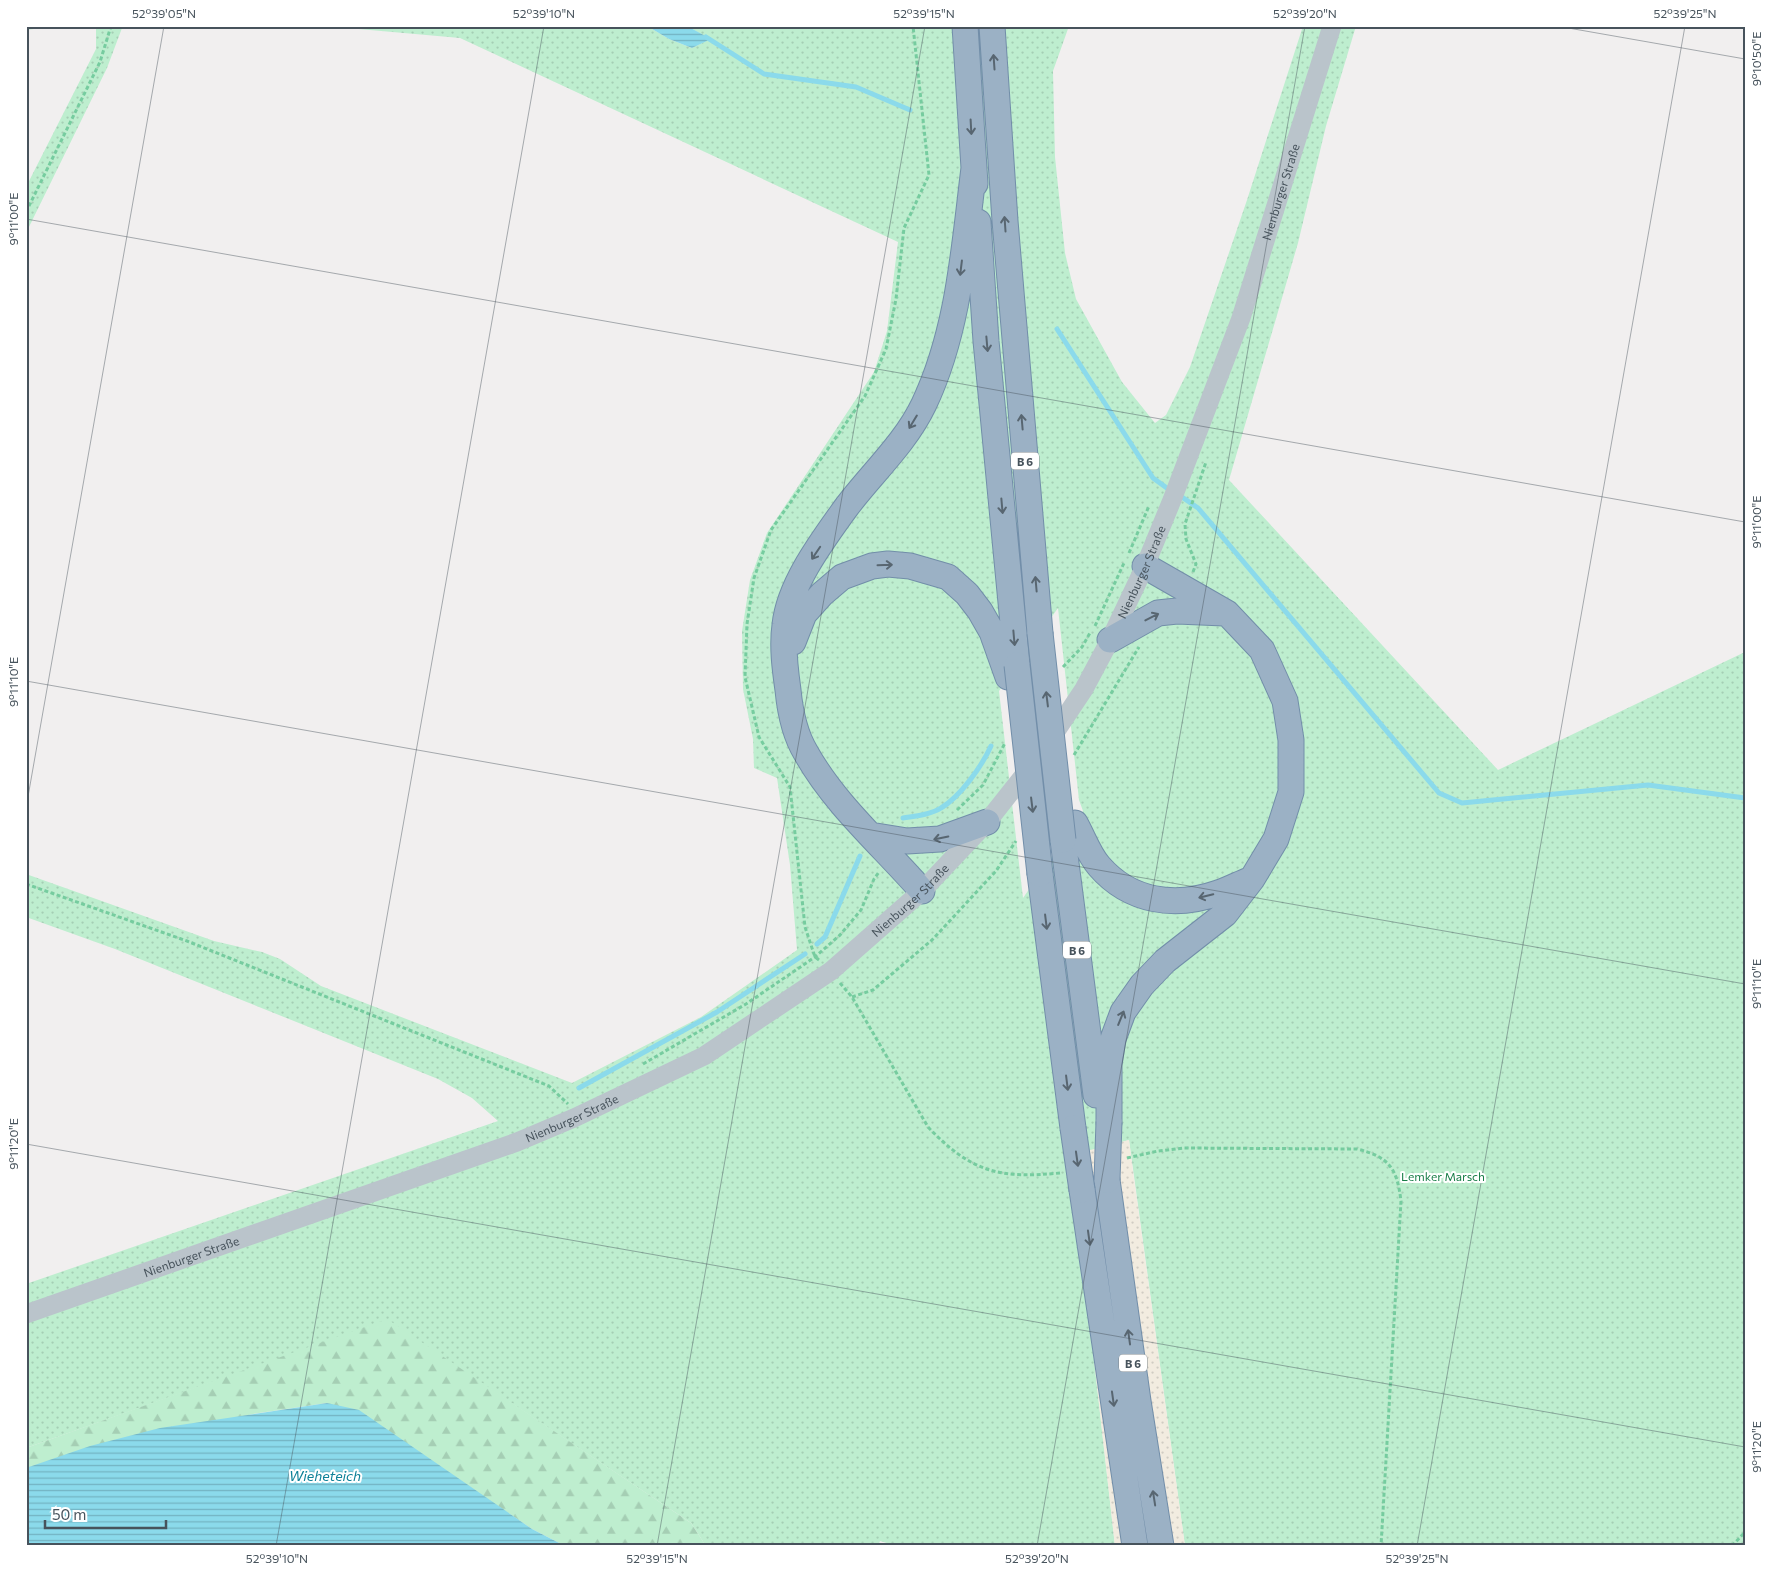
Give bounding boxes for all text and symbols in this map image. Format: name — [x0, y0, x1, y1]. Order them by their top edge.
text: 52°39'05"N — [132, 6, 196, 20]
text: 52°39'10"N — [513, 6, 575, 20]
text: 52°39'15"N — [893, 6, 955, 20]
text: 52°39'20"N — [1273, 6, 1337, 20]
text: 52°39'25"N — [1654, 6, 1716, 20]
text: 9°10'50"E — [1749, 32, 1763, 86]
one-way arrow — [990, 54, 999, 70]
one-way arrow — [967, 119, 976, 135]
street label: Nienburger Straße — [1259, 142, 1302, 242]
text: 9°11'00"E — [6, 193, 20, 245]
one-way arrow — [1000, 216, 1010, 232]
one-way arrow — [956, 260, 966, 276]
one-way arrow — [982, 336, 991, 352]
one-way arrow — [907, 415, 917, 429]
one-way arrow — [1017, 415, 1027, 431]
road number: B 6 — [1011, 452, 1039, 470]
text: 9°11'00"E — [1749, 496, 1763, 548]
one-way arrow — [997, 498, 1007, 514]
street label: Nienburger Straße — [1114, 523, 1168, 621]
one-way arrow — [811, 545, 821, 559]
one-way arrow — [876, 560, 893, 570]
one-way arrow — [1031, 576, 1040, 592]
one-way arrow — [1144, 612, 1159, 621]
one-way arrow — [1009, 630, 1019, 646]
text: 9°11'10"E — [6, 657, 20, 707]
one-way arrow — [1042, 691, 1052, 707]
one-way arrow — [1027, 797, 1037, 813]
one-way arrow — [933, 834, 949, 843]
street label: Nienburger Straße — [868, 861, 951, 939]
one-way arrow — [1199, 892, 1215, 901]
one-way arrow — [1042, 914, 1052, 930]
road number: B 6 — [1063, 942, 1091, 958]
text: 9°11'10"E — [1749, 959, 1763, 1009]
one-way arrow — [1117, 1011, 1127, 1026]
one-way arrow — [1062, 1075, 1072, 1091]
street label: Nienburger Straße — [523, 1091, 620, 1145]
text: 9°11'20"E — [6, 1118, 20, 1170]
one-way arrow — [1072, 1151, 1082, 1167]
park label: Lemker Marsch — [1401, 1169, 1485, 1183]
one-way arrow — [1084, 1230, 1094, 1246]
street label: Nienburger Straße — [142, 1233, 241, 1279]
one-way arrow — [1124, 1329, 1134, 1345]
road number: B 6 — [1119, 1355, 1147, 1372]
one-way arrow — [1108, 1391, 1118, 1407]
text: 9°11'20"E — [1749, 1421, 1763, 1473]
water label: Wieheteich — [289, 1467, 361, 1484]
one-way arrow — [1148, 1490, 1158, 1506]
scale bar — [45, 1497, 166, 1529]
text: 50 m — [52, 1505, 86, 1523]
text: 52°39'10"N — [246, 1551, 308, 1565]
text: 52°39'15"N — [626, 1551, 688, 1565]
text: 52°39'20"N — [1005, 1551, 1069, 1565]
text: 52°39'25"N — [1386, 1551, 1448, 1565]

